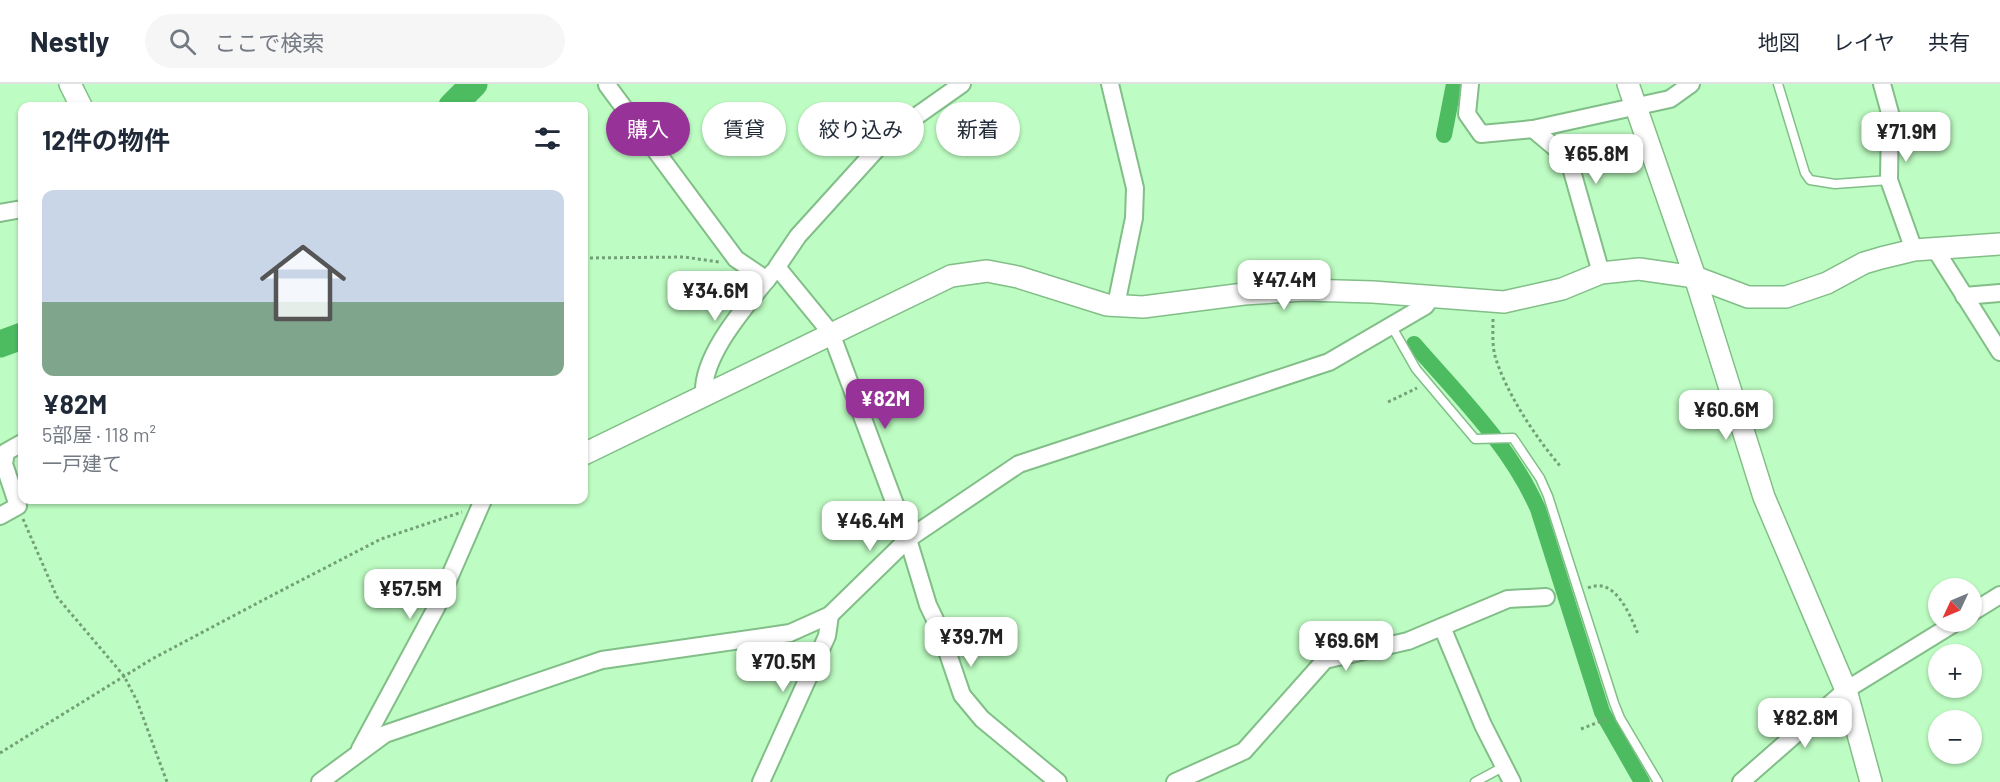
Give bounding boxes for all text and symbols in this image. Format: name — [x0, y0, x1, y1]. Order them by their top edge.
search box — [145, 14, 565, 68]
text: Nestly — [30, 24, 109, 58]
icon: search — [166, 25, 199, 58]
text: ここで検索 — [214, 29, 324, 55]
text: 地図 — [1758, 29, 1800, 54]
text: レイヤ — [1833, 29, 1895, 54]
text: 共有 — [1928, 29, 1970, 54]
chip: 購入 — [606, 102, 690, 156]
chip: 賃貸 — [702, 102, 786, 156]
chip: 絞り込み — [798, 102, 924, 156]
chip: 新着 — [936, 102, 1020, 156]
pin: ¥71.9M — [1857, 112, 1955, 163]
text: ¥71.9M — [1875, 119, 1937, 143]
icon: filters — [531, 122, 564, 155]
text: 12件の物件 — [42, 124, 170, 155]
pin: ¥65.8M — [1547, 134, 1645, 185]
text: ¥65.8M — [1563, 141, 1629, 165]
icon: home — [249, 229, 357, 337]
pin: ¥47.4M — [1235, 260, 1333, 311]
text: ¥47.4M — [1252, 267, 1316, 291]
pin: ¥34.6M — [666, 271, 764, 322]
text: ¥34.6M — [681, 278, 749, 302]
pin: ¥82M — [849, 379, 921, 430]
text: ¥82M — [860, 386, 910, 410]
text: ¥82M — [42, 388, 107, 419]
pin: ¥60.6M — [1677, 390, 1775, 441]
text: ¥60.6M — [1693, 397, 1759, 421]
text: 5部屋 · 118 m² — [42, 422, 156, 446]
text: 一戸建て — [42, 451, 122, 475]
pin: ¥46.4M — [821, 501, 919, 552]
text: ¥46.4M — [836, 508, 904, 532]
pin: ¥57.5M — [361, 569, 459, 620]
text: ¥57.5M — [378, 576, 442, 600]
north arrow — [1928, 578, 1982, 632]
map controls — [1928, 578, 1982, 764]
pin: ¥39.7M — [922, 617, 1020, 668]
pin: ¥69.6M — [1297, 621, 1395, 672]
text: ¥39.7M — [939, 624, 1003, 648]
text: ¥69.6M — [1313, 628, 1379, 652]
pin: ¥70.5M — [734, 642, 832, 693]
button: + — [1928, 644, 1982, 698]
text: ¥70.5M — [750, 649, 816, 673]
pin: ¥82.8M — [1756, 698, 1854, 749]
text: ¥82.8M — [1772, 705, 1838, 729]
button: − — [1928, 710, 1982, 764]

